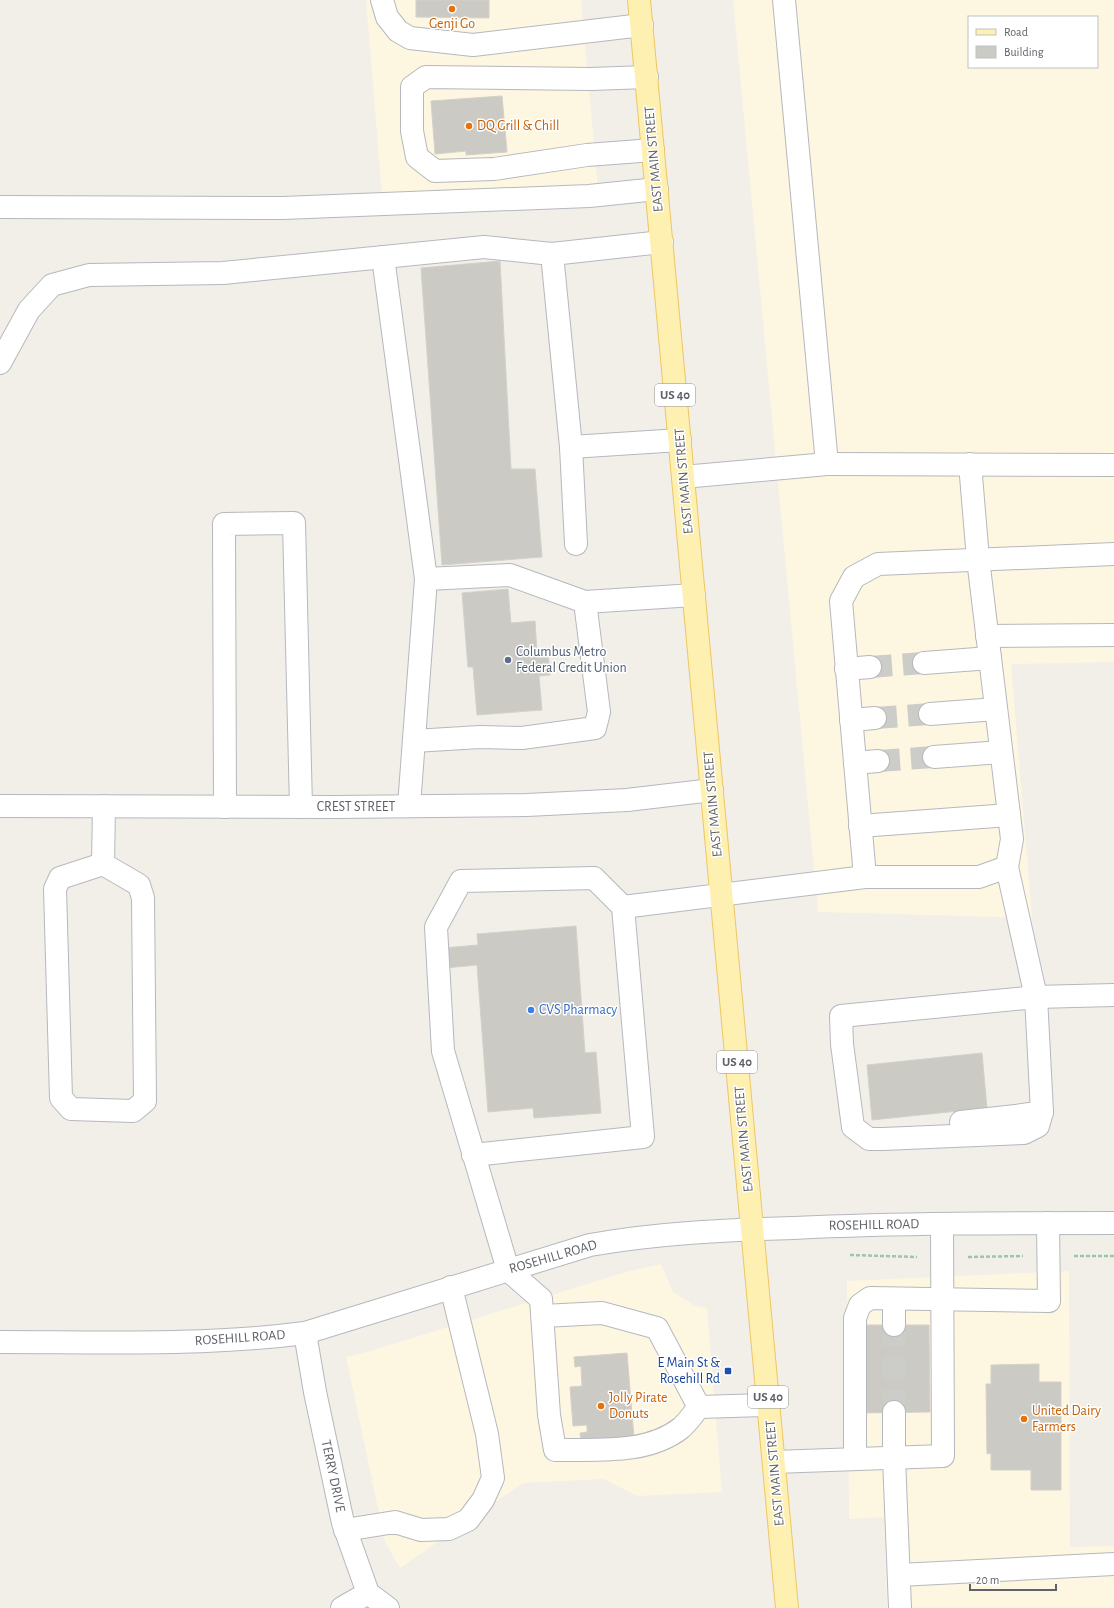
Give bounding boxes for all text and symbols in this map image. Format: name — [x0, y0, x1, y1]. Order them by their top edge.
marker: Genji Go — [447, 4, 457, 14]
legend — [968, 16, 1098, 68]
place label: Genji Go — [429, 17, 475, 31]
text: Road — [1004, 26, 1028, 38]
text: Building — [1004, 46, 1044, 58]
street label: EAST MAIN STREET — [642, 105, 666, 213]
place label: DQ Grill & Chill — [477, 119, 559, 133]
marker: DQ Grill & Chill — [464, 121, 474, 131]
road number: US 40 — [655, 384, 695, 406]
street label: EAST MAIN STREET — [672, 427, 696, 535]
place label: Columbus Metro Federal Credit Union — [516, 645, 627, 675]
marker: Columbus Metro Federal Credit Union — [503, 655, 513, 665]
street label: EAST MAIN STREET — [701, 750, 725, 858]
street label: CREST STREET — [317, 800, 395, 814]
place label: CVS Pharmacy — [539, 1003, 617, 1017]
marker: CVS Pharmacy — [526, 1005, 536, 1015]
road number: US 40 — [717, 1051, 757, 1073]
street label: EAST MAIN STREET — [732, 1085, 756, 1193]
street label: ROSEHILL ROAD — [829, 1217, 919, 1233]
street label: ROSEHILL ROAD — [508, 1238, 598, 1276]
street label: ROSEHILL ROAD — [194, 1328, 286, 1348]
place label: E Main St & Rosehill Rd — [658, 1356, 720, 1386]
marker: E Main St & Rosehill Rd — [723, 1366, 733, 1376]
road number: US 40 — [748, 1386, 788, 1408]
place label: Jolly Pirate Donuts — [609, 1391, 667, 1421]
marker: Jolly Pirate Donuts — [596, 1401, 606, 1411]
place label: United Dairy Farmers — [1032, 1404, 1101, 1434]
marker: United Dairy Farmers — [1019, 1414, 1029, 1424]
street label: EAST MAIN STREET — [763, 1419, 787, 1527]
street label: TERRY DRIVE — [319, 1439, 348, 1514]
scale bar — [970, 1566, 1056, 1592]
text: 20 m — [976, 1574, 999, 1586]

